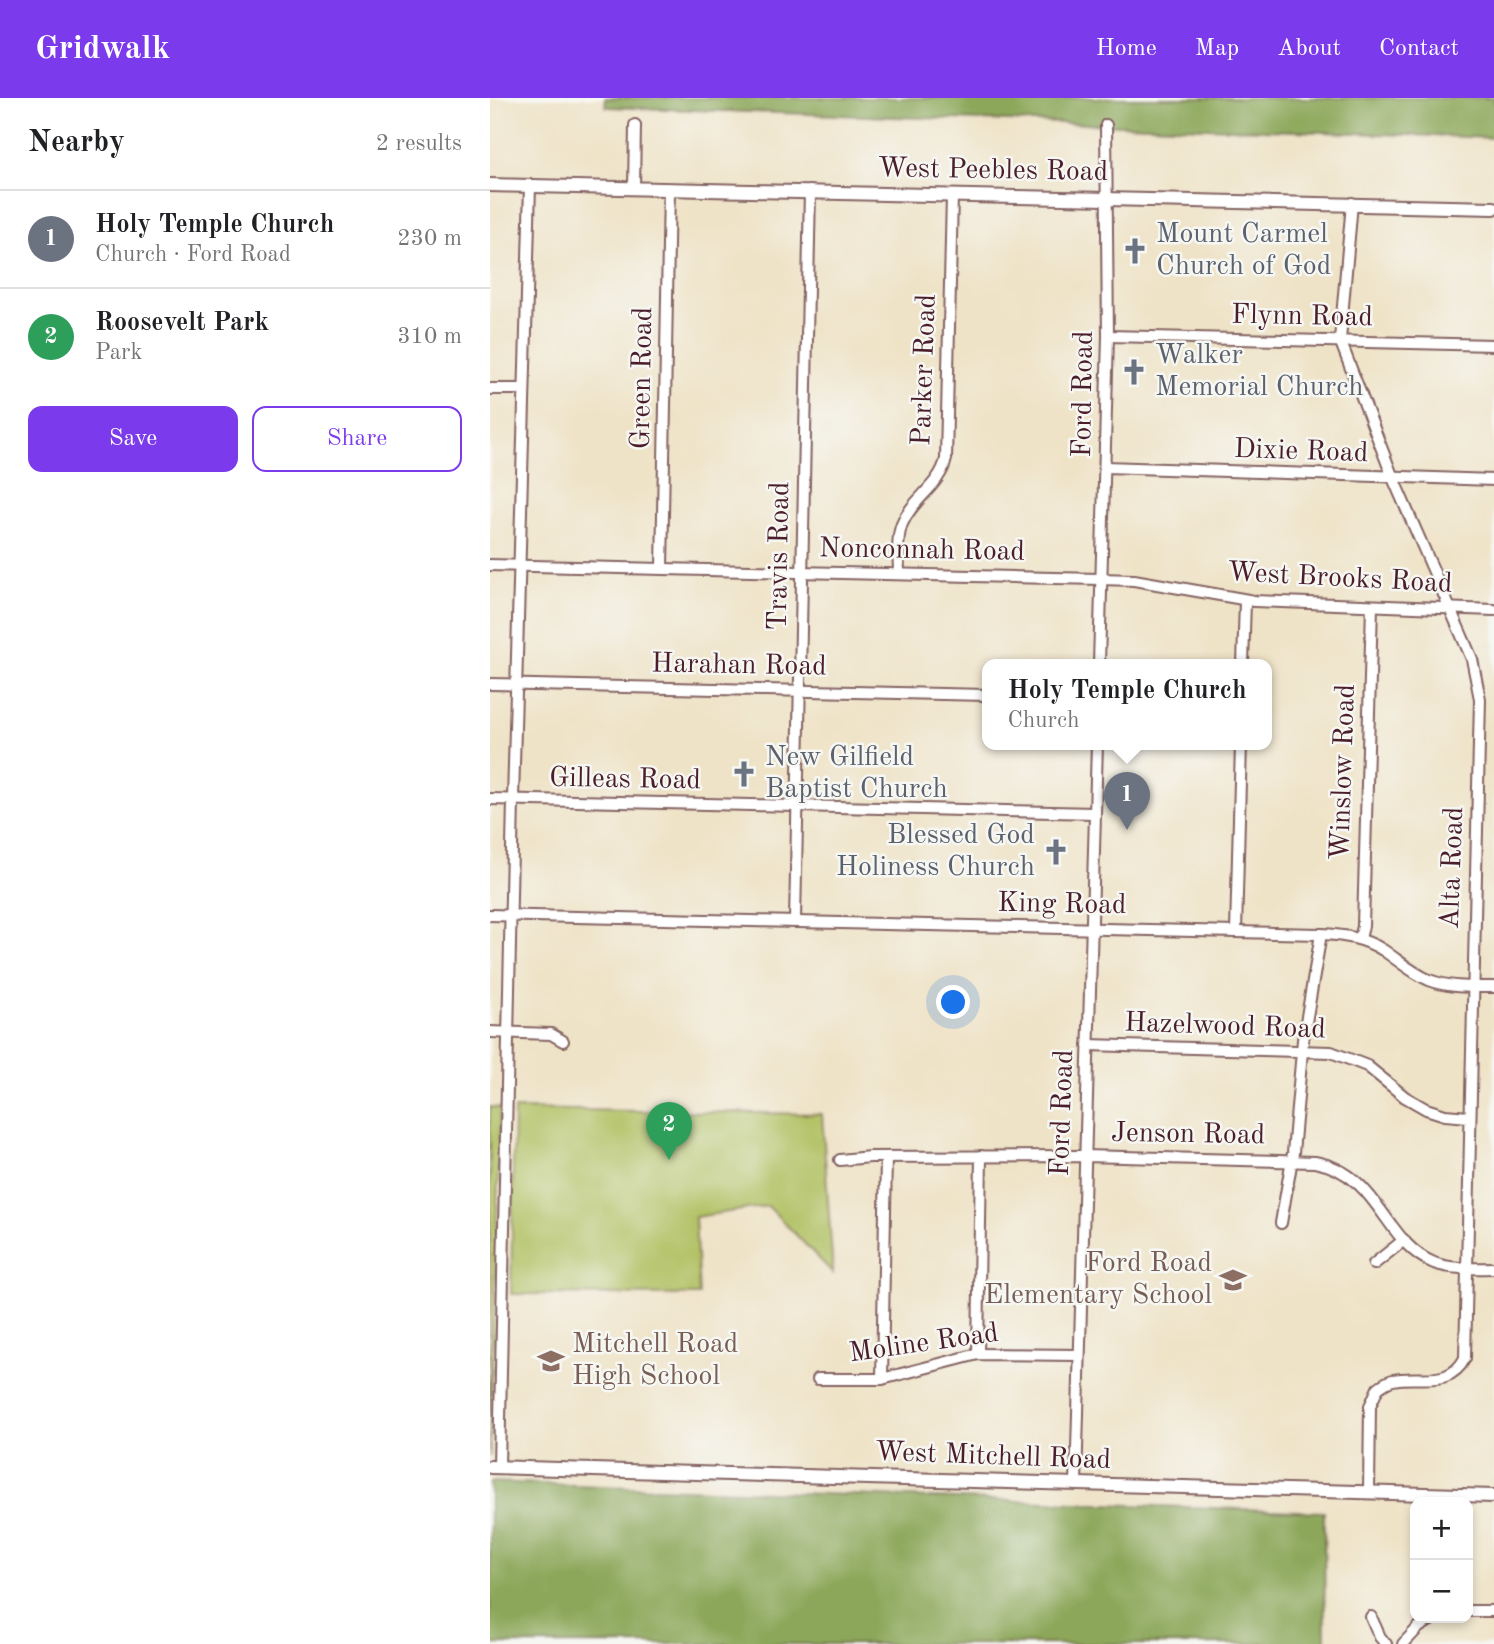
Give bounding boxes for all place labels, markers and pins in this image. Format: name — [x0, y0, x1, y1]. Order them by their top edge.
place label: Mount Carmel Church of God — [1156, 221, 1331, 281]
church icon: Mount Carmel Church of God — [1120, 236, 1150, 266]
place label: Walker Memorial Church — [1155, 342, 1364, 402]
church icon: Walker Memorial Church — [1119, 357, 1149, 387]
place label: New Gilfield Baptist Church — [765, 744, 948, 804]
church icon: New Gilfield Baptist Church — [729, 759, 759, 789]
pin: 1 — [1104, 772, 1150, 830]
place label: Blessed God Holiness Church — [836, 822, 1035, 882]
church icon: Blessed God Holiness Church — [1041, 837, 1071, 867]
pin: 2 — [646, 1102, 692, 1160]
place label: Ford Road Elementary School — [984, 1250, 1212, 1310]
school or university icon: Ford Road Elementary School — [1218, 1265, 1248, 1295]
place label: Mitchell Road High School — [572, 1331, 739, 1391]
school or university icon: Mitchell Road High School — [536, 1346, 566, 1376]

